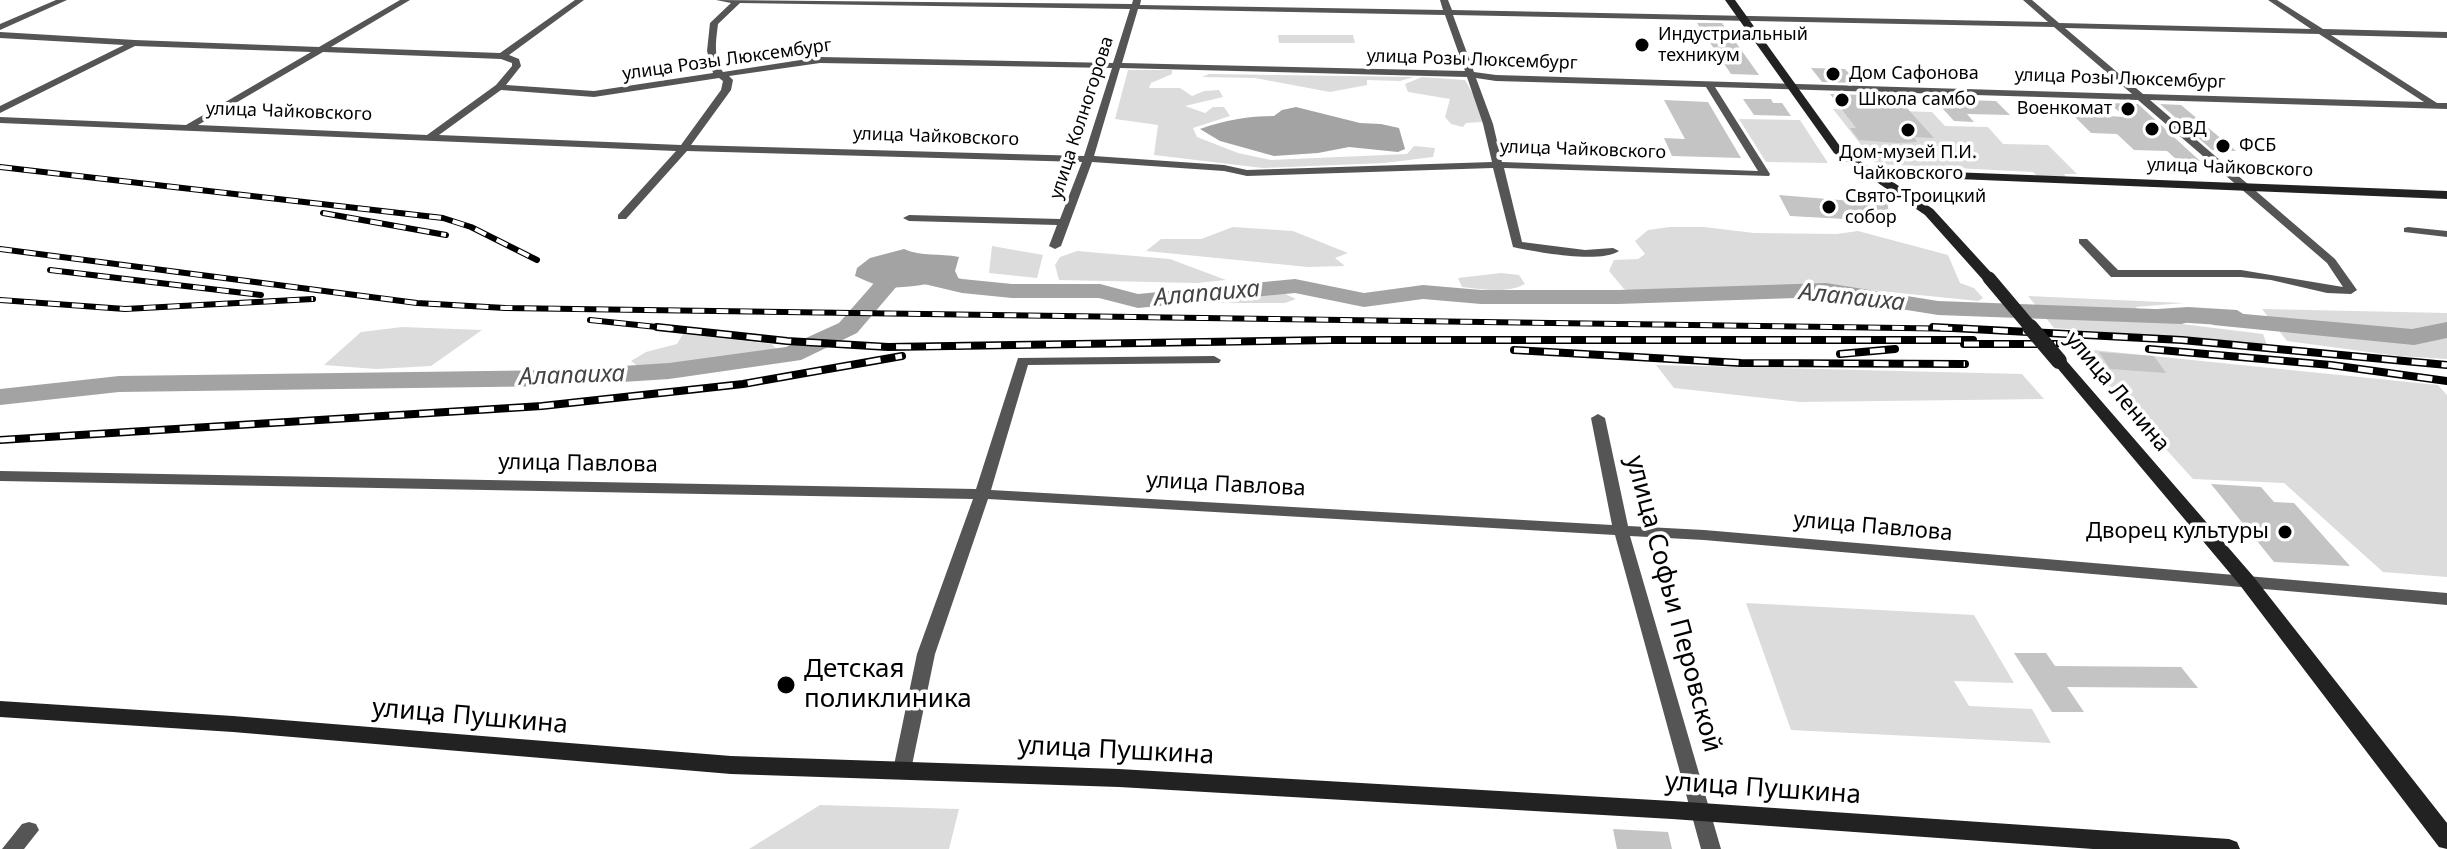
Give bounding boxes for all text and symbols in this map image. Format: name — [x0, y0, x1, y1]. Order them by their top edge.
place label: Индустриальный техникум — [1658, 24, 1808, 66]
street label: улица Колногорова — [1045, 34, 1119, 202]
street label: улица Розы Люксембург — [621, 35, 833, 85]
marker: Индустриальный техникум — [1633, 36, 1651, 54]
street label: улица Розы Люксембург — [1366, 46, 1578, 74]
place label: Дом Сафонова — [1849, 63, 1979, 85]
marker: Дом Сафонова — [1824, 65, 1842, 83]
street label: улица Розы Люксембург — [2014, 65, 2226, 93]
place label: Школа самбо — [1858, 89, 1976, 111]
marker: Школа самбо — [1833, 91, 1851, 109]
street label: улица Чайковского — [206, 98, 372, 126]
place label: Военкомат — [2017, 98, 2112, 120]
marker: Военкомат — [2119, 100, 2137, 118]
place label: ОВД — [2168, 118, 2207, 140]
marker: ОВД — [2143, 120, 2161, 138]
marker: Дом-музей П.И. Чайковского — [1899, 121, 1917, 139]
street label: улица Чайковского — [853, 123, 1019, 151]
place label: ФСБ — [2239, 135, 2276, 157]
street label: улица Чайковского — [1500, 136, 1666, 164]
marker: ФСБ — [2214, 137, 2232, 155]
place label: Дом-музей П.И. Чайковского — [1839, 142, 1977, 184]
street label: улица Чайковского — [2147, 154, 2313, 182]
place label: Свято-Троицкий собор — [1845, 186, 1986, 228]
marker: Свято-Троицкий собор — [1820, 198, 1838, 216]
water label: Алапаиха — [1153, 275, 1261, 313]
water label: Алапаиха — [1798, 278, 1906, 318]
street label: улица Ленина — [2059, 327, 2175, 457]
water label: Алапаиха — [518, 360, 626, 392]
street label: улица Павлова — [498, 449, 658, 479]
street label: улица Софьи Перовской — [1618, 452, 1728, 756]
street label: улица Павлова — [1146, 468, 1306, 502]
street label: улица Павлова — [1792, 507, 1954, 547]
place label: Дворец культуры — [2086, 519, 2269, 545]
marker: Дворец культуры — [2276, 523, 2294, 541]
place label: Детская поликлиника — [804, 654, 972, 716]
marker: Детская поликлиника — [775, 674, 797, 696]
street label: улица Пушкина — [371, 693, 569, 741]
street label: улица Пушкина — [1017, 730, 1215, 772]
street label: улица Пушкина — [1664, 767, 1862, 811]

